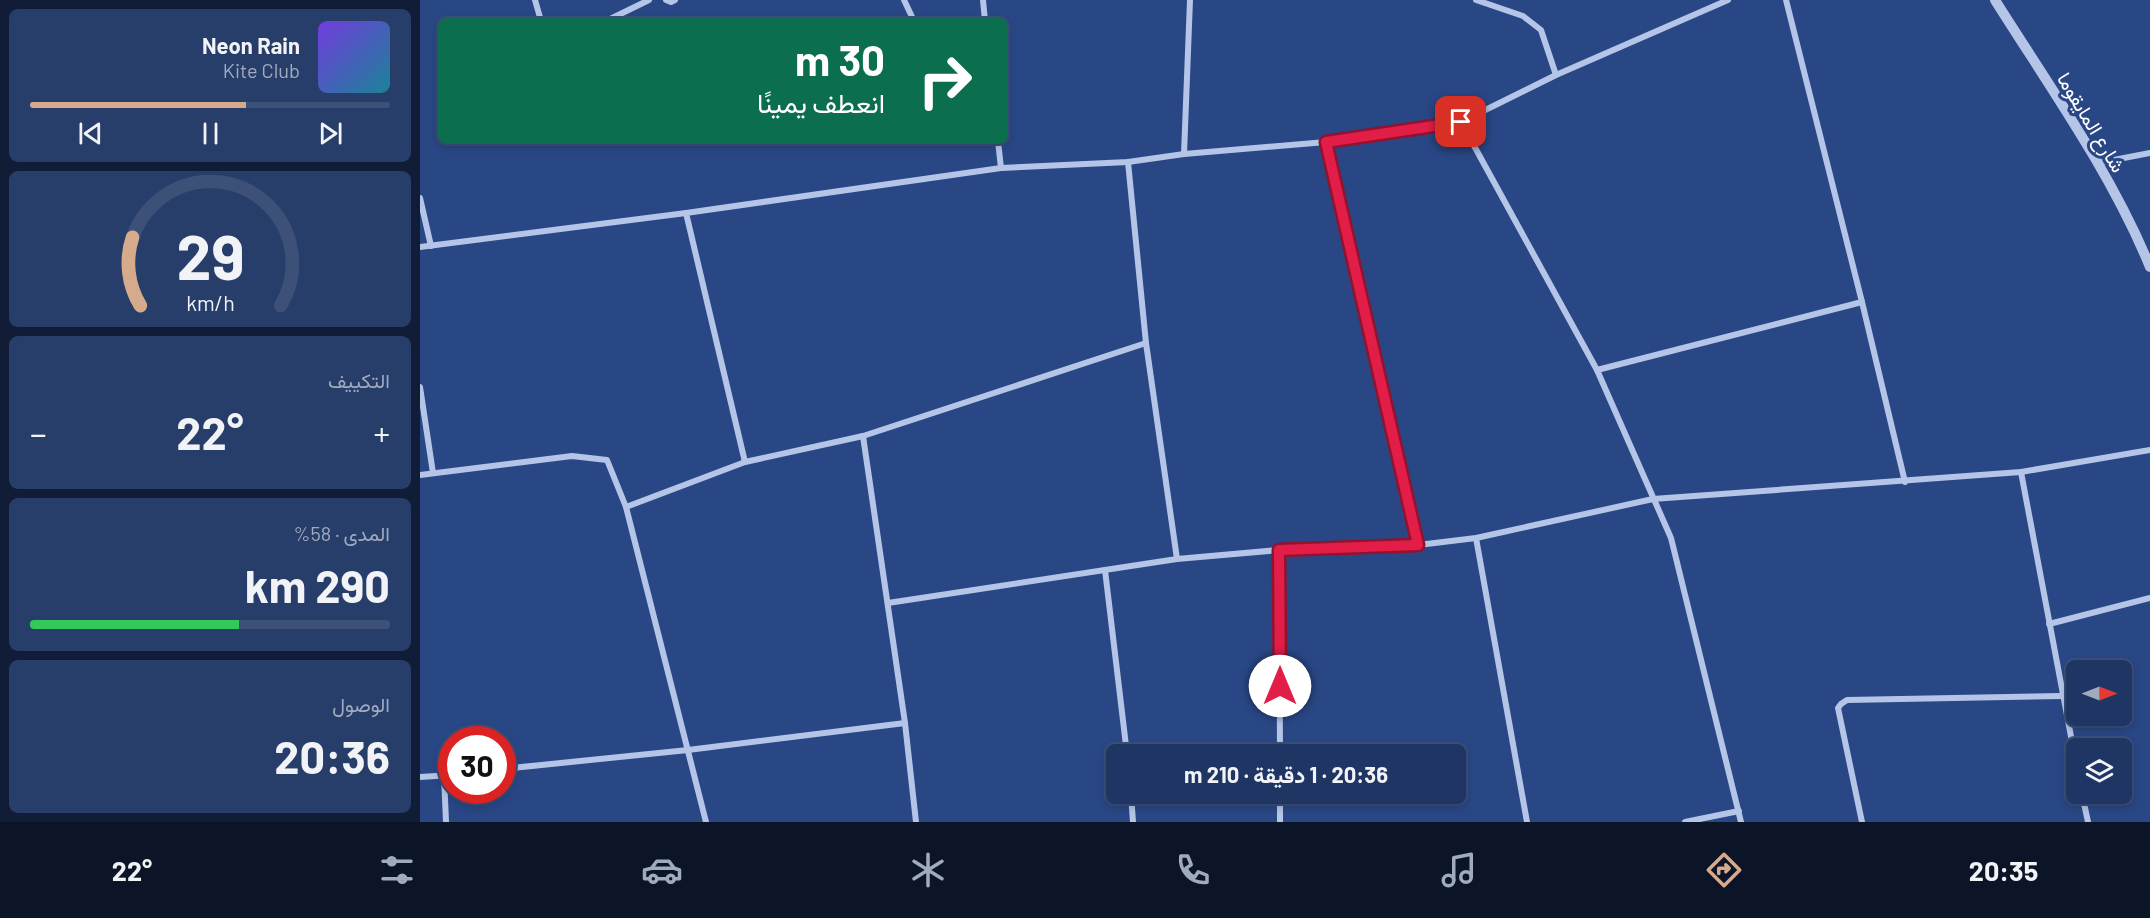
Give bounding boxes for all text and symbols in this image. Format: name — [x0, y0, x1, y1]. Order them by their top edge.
text: Neon Rain — [202, 32, 300, 58]
text: 30 m — [795, 34, 885, 84]
icon: right — [906, 42, 984, 120]
text: Kite Club — [223, 58, 300, 82]
street label: شارع المايقوما — [2050, 68, 2131, 178]
text: انعطف يمينًا — [757, 86, 885, 118]
pin — [1435, 96, 1486, 147]
icon: arrive — [1444, 105, 1477, 138]
icon: previous — [74, 117, 107, 150]
icon: pause — [194, 117, 227, 150]
icon: next — [314, 117, 347, 150]
text: 29 — [176, 218, 244, 292]
text: km/h — [186, 290, 234, 315]
text: التكييف — [328, 368, 390, 392]
text: 22° — [176, 405, 244, 459]
text: − — [30, 413, 47, 453]
text: + — [373, 413, 390, 453]
text: المدى · 58% — [294, 521, 390, 545]
text: 290 km — [245, 558, 390, 612]
position arrow — [1248, 654, 1312, 718]
north arrow — [2066, 660, 2132, 726]
map controls — [2066, 660, 2132, 804]
text: الوصول — [332, 692, 390, 716]
speed limit sign: 30 — [438, 726, 516, 804]
text: 20:36 — [274, 729, 390, 783]
button: layers — [2066, 738, 2132, 804]
text: 20:36 · 1 دقيقة · 210 m — [1184, 761, 1388, 787]
icon: filters — [376, 849, 418, 891]
icon: car — [641, 849, 683, 891]
icon: climate — [907, 849, 949, 891]
icon: phone — [1172, 849, 1214, 891]
icon: music — [1438, 849, 1480, 891]
icon: directions — [1703, 849, 1745, 891]
text: 22° — [112, 854, 152, 886]
text: 20:35 — [1969, 854, 2038, 886]

